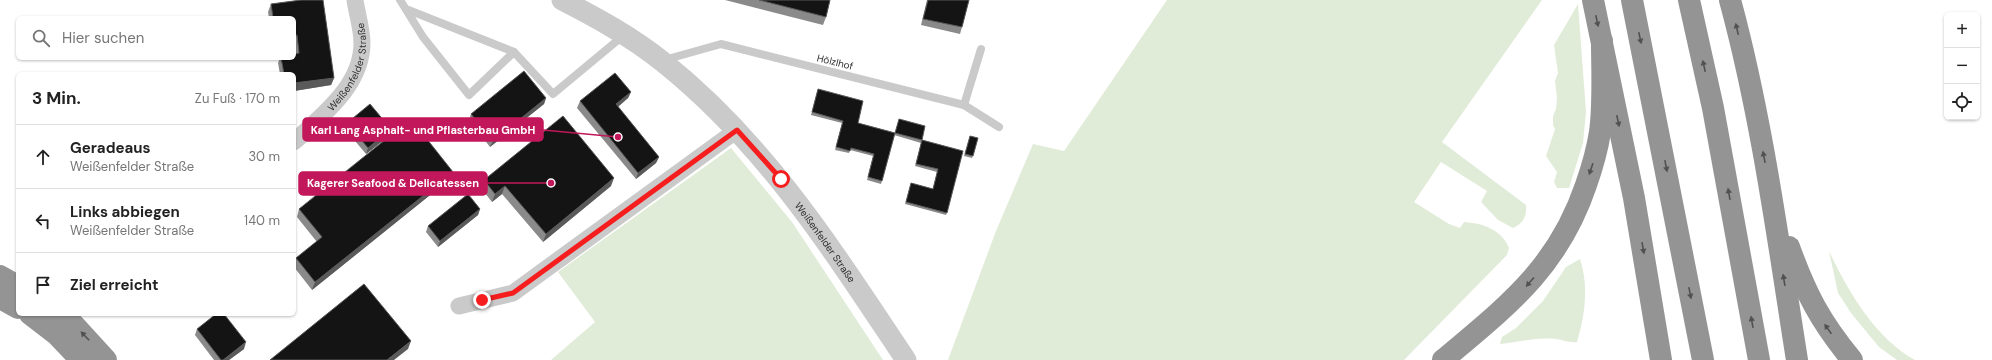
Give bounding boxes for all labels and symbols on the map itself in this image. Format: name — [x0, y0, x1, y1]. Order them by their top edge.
one-way arrow — [1595, 15, 1601, 27]
street label: Weißenfelder Straße — [324, 22, 369, 113]
one-way arrow — [1733, 23, 1739, 36]
one-way arrow — [1638, 32, 1644, 44]
street label: Hölzlhof — [816, 51, 855, 73]
one-way arrow — [1700, 60, 1706, 72]
one-way arrow — [1615, 115, 1621, 127]
callout: Karl Lang Asphalt- und Pflasterbau GmbH — [303, 118, 543, 141]
text: Karl Lang Asphalt- und Pflasterbau GmbH — [311, 123, 535, 137]
one-way arrow — [1760, 151, 1766, 163]
one-way arrow — [1663, 159, 1669, 172]
one-way arrow — [1588, 163, 1594, 175]
route start — [772, 170, 790, 188]
callout: Kagerer Seafood & Delicatessen — [299, 172, 487, 195]
text: Kagerer Seafood & Delicatessen — [307, 176, 479, 190]
one-way arrow — [1725, 188, 1731, 200]
street label: Weißenfelder Straße — [792, 199, 859, 285]
one-way arrow — [1640, 242, 1646, 255]
one-way arrow — [1781, 274, 1787, 286]
one-way arrow — [1525, 277, 1534, 287]
one-way arrow — [1688, 287, 1694, 299]
route end — [473, 291, 491, 309]
one-way arrow — [1748, 316, 1754, 328]
one-way arrow — [1824, 324, 1832, 335]
one-way arrow — [80, 331, 90, 341]

